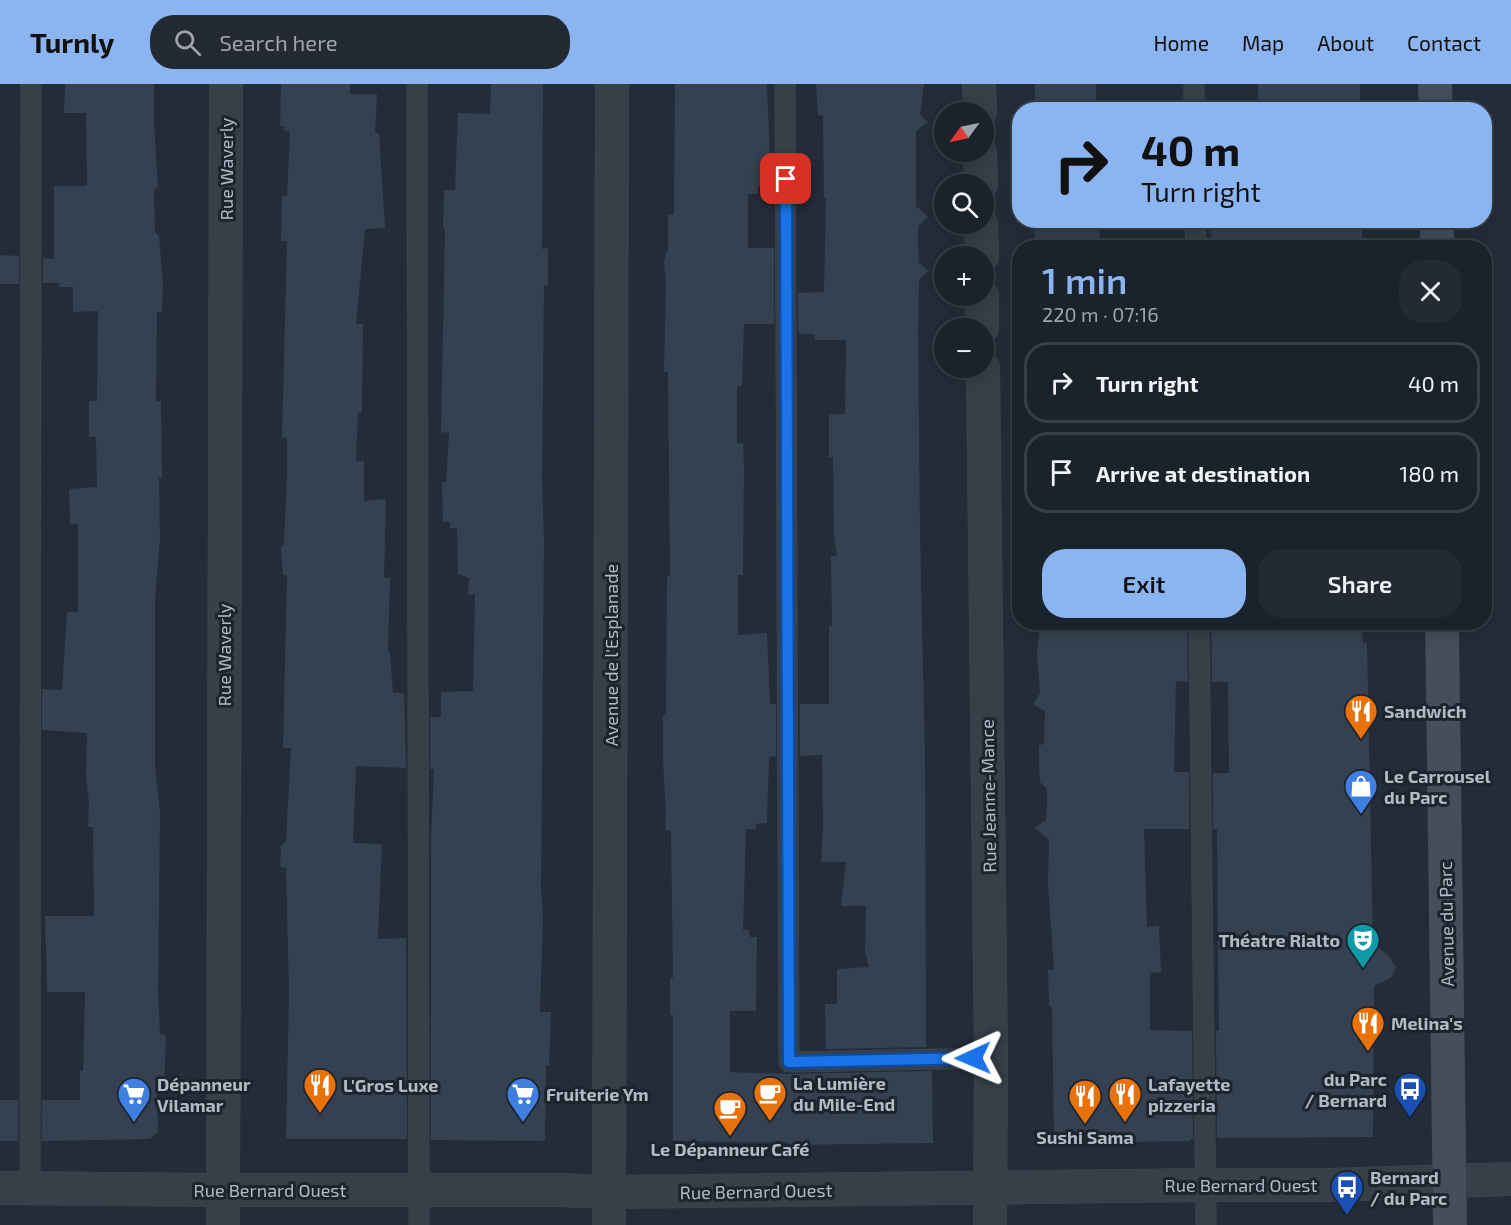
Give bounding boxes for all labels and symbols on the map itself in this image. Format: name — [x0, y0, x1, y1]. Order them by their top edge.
north arrow — [934, 102, 994, 162]
street label: Rue Waverly — [215, 117, 237, 220]
pin — [760, 153, 811, 204]
street label: Avenue de l'Esplanade — [600, 564, 622, 746]
street label: Rue Waverly — [213, 603, 235, 706]
restaurant icon: Sandwich — [1343, 693, 1379, 740]
place label: Sandwich — [1384, 700, 1467, 722]
street label: Rue Jeanne-Mance — [976, 719, 1000, 873]
place label: Le Carrousel du Parc — [1384, 765, 1491, 808]
shop icon: Le Carrousel du Parc — [1343, 768, 1379, 815]
street label: Avenue du Parc — [1434, 861, 1458, 987]
theatre icon: Théatre Rialto — [1345, 922, 1381, 969]
place label: Théatre Rialto — [1218, 929, 1340, 951]
restaurant icon: Melina's — [1350, 1005, 1386, 1052]
place label: Melina's — [1391, 1012, 1463, 1034]
position arrow — [941, 1026, 1005, 1090]
restaurant icon: L'Gros Luxe — [302, 1067, 338, 1114]
place label: du Parc / Bernard — [1304, 1068, 1387, 1111]
bus stop icon: du Parc / Bernard — [1392, 1071, 1428, 1118]
place label: La Lumière du Mile-End — [793, 1072, 895, 1115]
place label: Dépanneur Vilamar — [157, 1073, 251, 1116]
place label: Lafayette pizzeria — [1148, 1073, 1230, 1116]
place label: L'Gros Luxe — [343, 1074, 439, 1096]
cafe icon: La Lumière du Mile-End — [752, 1075, 788, 1122]
supermarket icon: Dépanneur Vilamar — [116, 1076, 152, 1123]
supermarket icon: Fruiterie Ym — [505, 1076, 541, 1123]
restaurant icon: Lafayette pizzeria — [1107, 1076, 1143, 1123]
restaurant icon: Sushi Sama — [1067, 1078, 1103, 1125]
place label: Fruiterie Ym — [546, 1083, 649, 1105]
cafe icon: Le Dépanneur Café — [712, 1090, 748, 1137]
place label: Sushi Sama — [1036, 1126, 1134, 1148]
place label: Le Dépanneur Café — [650, 1138, 810, 1160]
place label: Bernard / du Parc — [1370, 1166, 1447, 1209]
bus stop icon: Bernard / du Parc — [1329, 1169, 1365, 1216]
street label: Rue Bernard Ouest — [1165, 1174, 1318, 1196]
street label: Rue Bernard Ouest — [194, 1179, 347, 1201]
street label: Rue Bernard Ouest — [679, 1179, 833, 1203]

